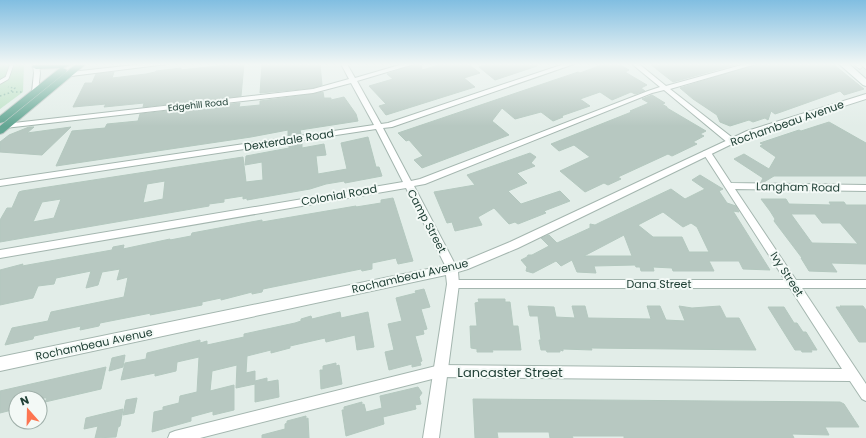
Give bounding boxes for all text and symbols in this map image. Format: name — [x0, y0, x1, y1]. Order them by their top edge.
street label: Edgehill Road — [167, 96, 229, 114]
street label: Rochambeau Avenue — [728, 96, 846, 150]
street label: Dexterdale Road — [243, 125, 335, 155]
street label: Langham Road — [756, 178, 840, 196]
street label: Colonial Road — [300, 180, 378, 210]
street label: Camp Street — [404, 186, 450, 256]
street label: Ivy Street — [767, 249, 807, 299]
street label: Rochambeau Avenue — [350, 255, 470, 297]
street label: Dana Street — [627, 276, 691, 292]
street label: Rochambeau Avenue — [34, 324, 154, 364]
street label: Lancaster Street — [457, 363, 563, 382]
north arrow — [8, 390, 48, 430]
text: N — [18, 392, 31, 410]

